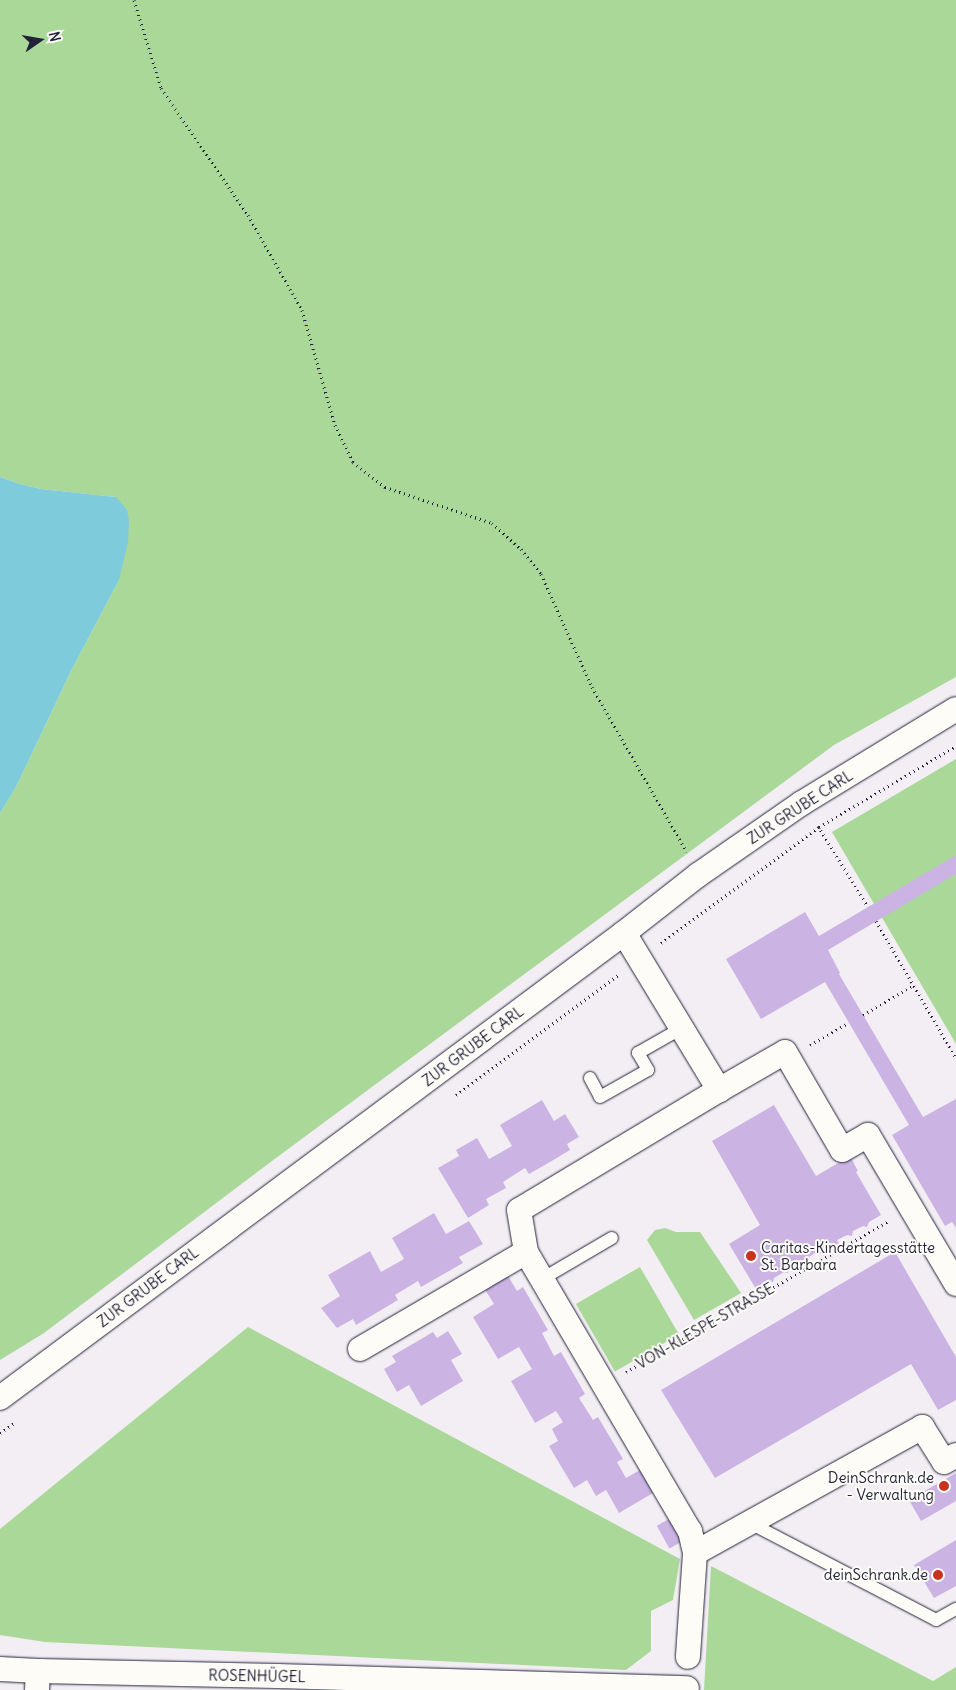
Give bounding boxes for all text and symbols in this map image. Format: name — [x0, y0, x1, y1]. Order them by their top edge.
north arrow — [15, 15, 65, 65]
text: N — [45, 30, 64, 43]
street label: ZUR GRUBE CARL — [744, 766, 856, 848]
street label: ZUR GRUBE CARL — [419, 1002, 527, 1090]
place label: Caritas-Kindertagesstätte St. Barbara — [761, 1238, 935, 1273]
street label: ZUR GRUBE CARL — [94, 1243, 202, 1331]
marker: Caritas-Kindertagesstätte St. Barbara — [745, 1250, 757, 1262]
street label: VON-KLESPE-STRASSE — [633, 1279, 777, 1373]
place label: DeinSchrank.de - Verwaltung — [828, 1468, 934, 1503]
marker: DeinSchrank.de - Verwaltung — [938, 1480, 950, 1492]
place label: deinSchrank.de — [824, 1566, 928, 1584]
marker: deinSchrank.de — [932, 1569, 944, 1581]
street label: ROSENHÜGEL — [208, 1666, 306, 1686]

